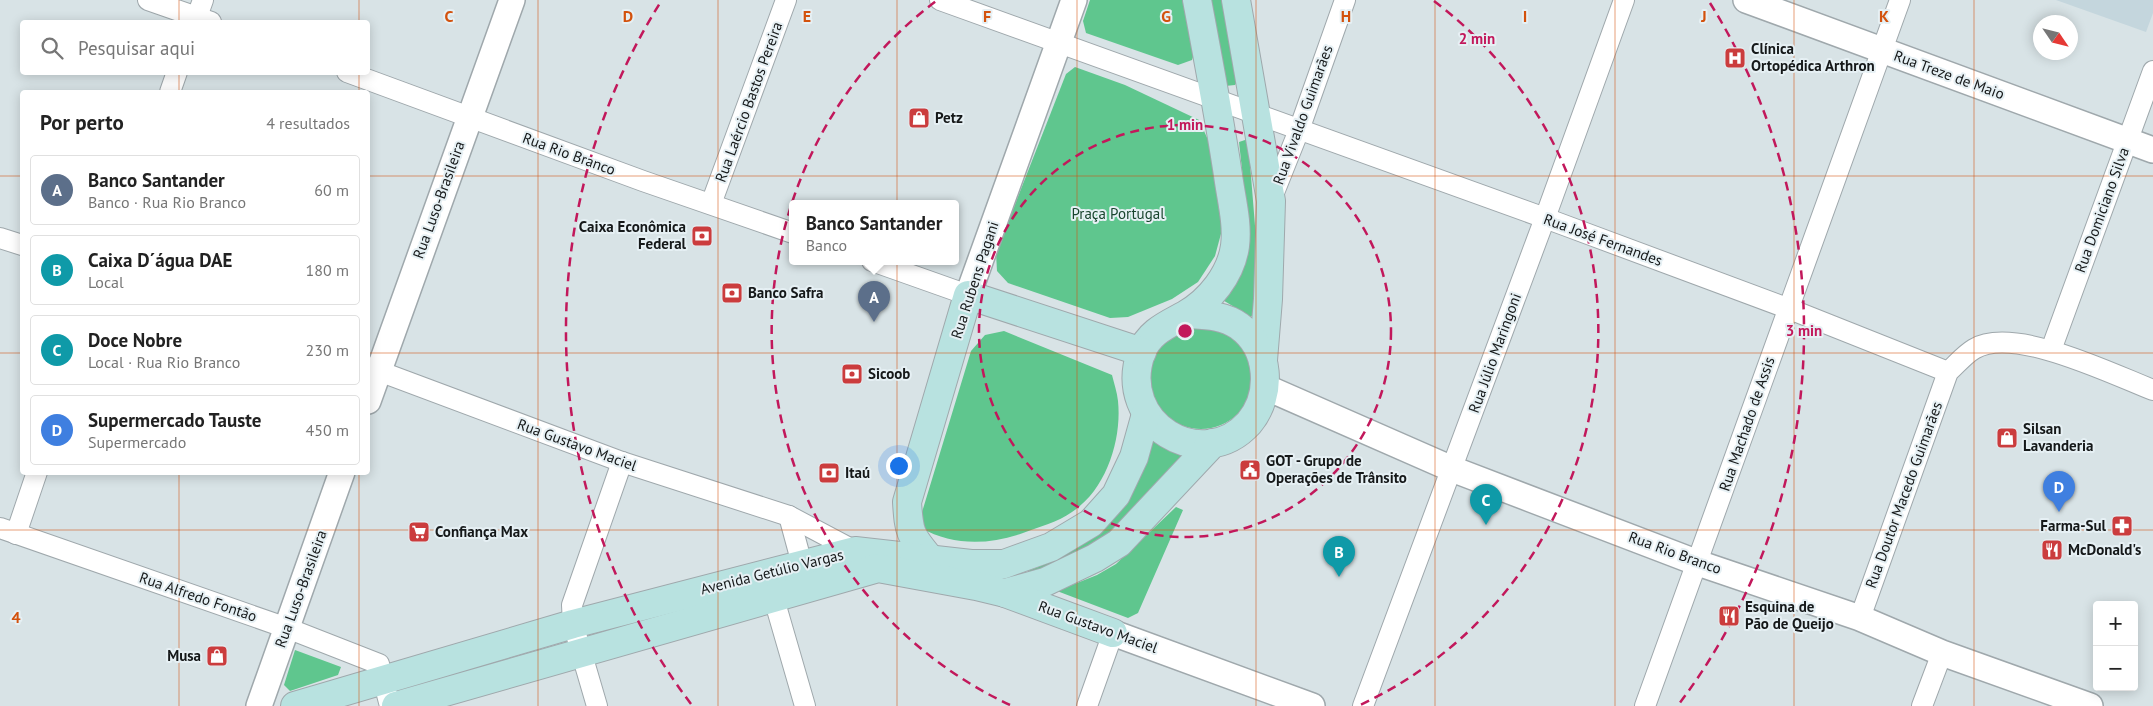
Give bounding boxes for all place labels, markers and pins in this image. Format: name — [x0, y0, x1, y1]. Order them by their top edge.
place label: Clínica Ortopédica Arthron — [1751, 39, 1875, 75]
hospital icon: Clínica Ortopédica Arthron — [1723, 46, 1747, 70]
shop icon: Petz — [907, 106, 931, 130]
place label: Petz — [935, 108, 963, 127]
place label: Caixa Econômica Federal — [579, 217, 687, 253]
bank icon: Caixa Econômica Federal — [690, 224, 714, 248]
bank icon: Banco Safra — [720, 281, 744, 305]
pin: A — [858, 281, 890, 322]
place label: Banco Safra — [748, 283, 823, 302]
centre of rings — [1176, 322, 1194, 340]
bank icon: Sicoob — [840, 362, 864, 386]
place label: Sicoob — [868, 364, 910, 383]
place label: Silsan Lavanderia — [2023, 419, 2093, 455]
shop icon: Silsan Lavanderia — [1995, 426, 2019, 450]
place label: GOT - Grupo de Operações de Trânsito — [1266, 451, 1407, 487]
public building icon: GOT - Grupo de Operações de Trânsito — [1238, 458, 1262, 482]
bank icon: Itaú — [817, 461, 841, 485]
place label: Itaú — [845, 463, 870, 482]
pin: D — [2043, 471, 2075, 512]
pin: C — [1470, 484, 1502, 525]
pharmacy icon: Farma-Sul — [2110, 514, 2134, 538]
place label: Farma-Sul — [2040, 516, 2107, 535]
supermarket icon: Confiança Max — [407, 520, 431, 544]
place label: Confiança Max — [435, 522, 528, 541]
pin: B — [1323, 536, 1355, 577]
restaurant icon: McDonald's — [2040, 538, 2064, 562]
place label: McDonald's — [2068, 540, 2141, 559]
place label: Esquina de Pão de Queijo — [1745, 597, 1834, 633]
restaurant icon: Esquina de Pão de Queijo — [1717, 604, 1741, 628]
shop icon: Musa — [205, 644, 229, 668]
place label: Musa — [167, 646, 201, 665]

